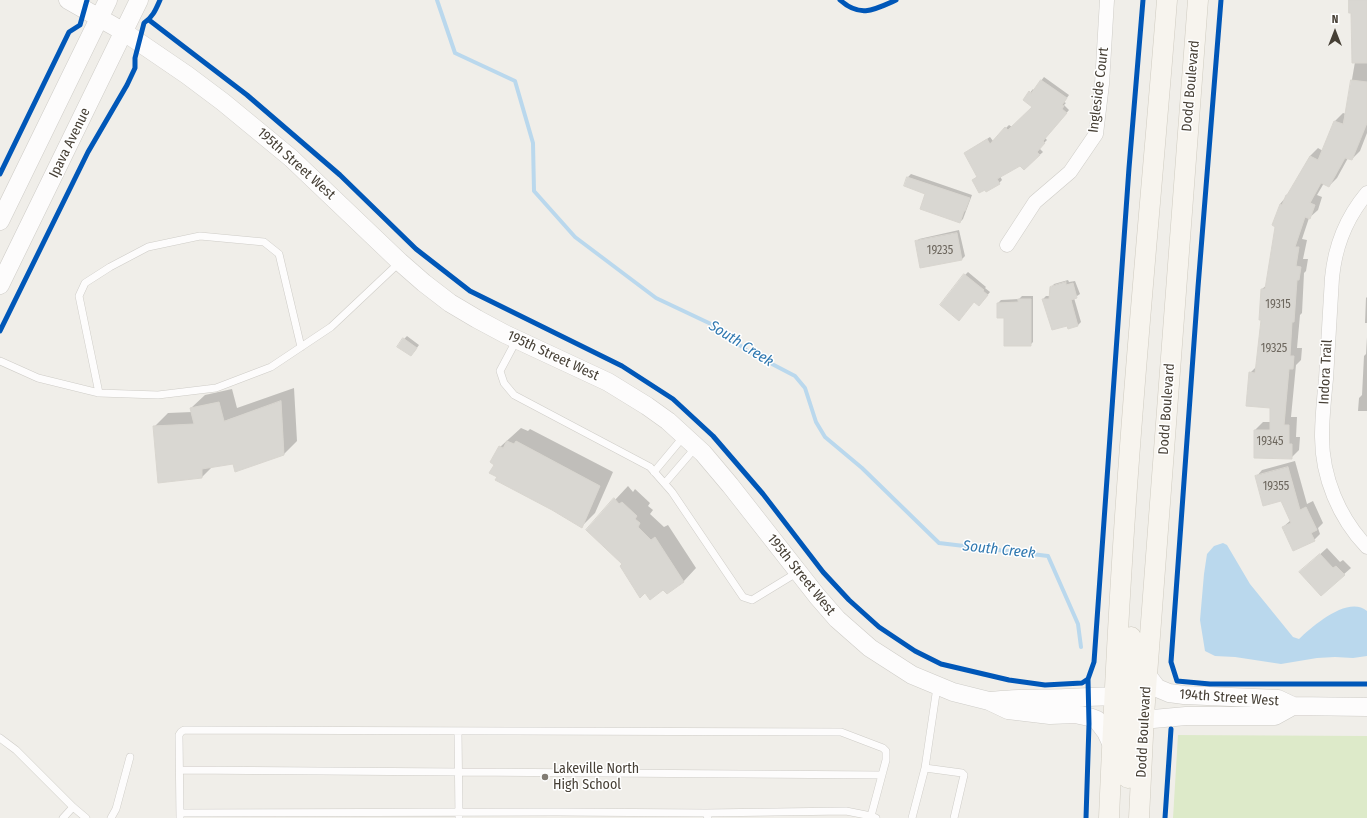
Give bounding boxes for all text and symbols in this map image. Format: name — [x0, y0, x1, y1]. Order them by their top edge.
north arrow — [1315, 12, 1355, 52]
text: N — [1332, 13, 1338, 26]
street label: Dodd Boulevard — [1179, 40, 1203, 132]
street label: Ingleside Court — [1085, 46, 1113, 134]
street label: Ipava Avenue — [46, 105, 94, 181]
street label: 195th Street West — [253, 125, 339, 203]
house number: 19235 — [927, 244, 953, 258]
house number: 19315 — [1265, 298, 1291, 312]
water label: South Creek — [705, 317, 777, 371]
street label: 195th Street West — [504, 327, 602, 385]
street label: Indora Trail — [1316, 339, 1336, 405]
house number: 19325 — [1261, 342, 1287, 356]
street label: Dodd Boulevard — [1155, 363, 1179, 455]
house number: 19345 — [1257, 435, 1283, 449]
house number: 19355 — [1263, 480, 1289, 494]
street label: 195th Street West — [763, 531, 839, 619]
water label: South Creek — [962, 537, 1036, 563]
street label: Dodd Boulevard — [1133, 686, 1155, 778]
street label: 194th Street West — [1179, 686, 1279, 710]
place label: Lakeville North High School — [553, 761, 639, 794]
marker: Lakeville North High School — [540, 772, 550, 782]

